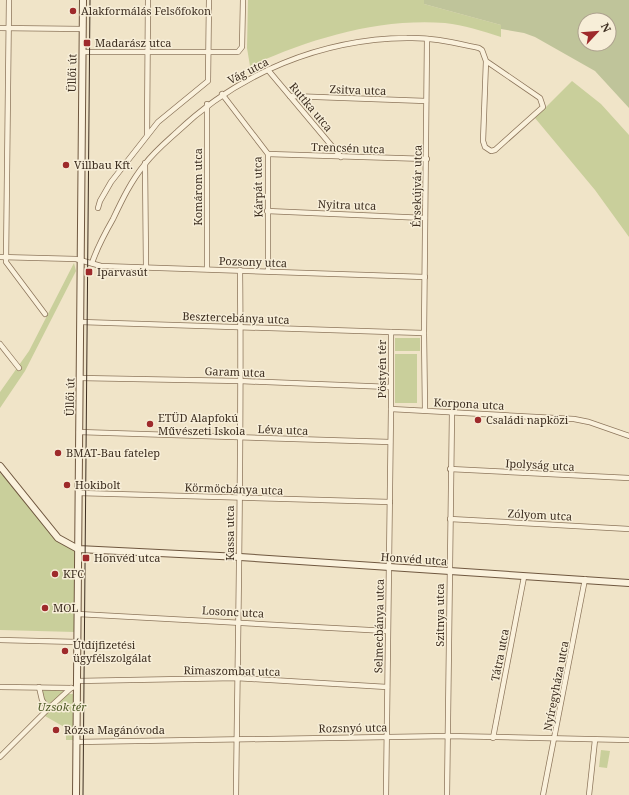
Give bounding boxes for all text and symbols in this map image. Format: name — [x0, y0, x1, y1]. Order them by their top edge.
place label: Alakformálás Felsőfokon — [81, 3, 211, 18]
marker: Alakformálás Felsőfokon — [68, 6, 78, 16]
north arrow — [577, 12, 617, 52]
text: N — [598, 20, 615, 35]
place label: Madarász utca — [95, 35, 172, 50]
marker: Madarász utca — [82, 38, 92, 48]
street label: Üllői út — [64, 54, 79, 92]
street label: Vág utca — [225, 54, 271, 87]
street label: Ruttka utca — [286, 79, 336, 134]
street label: Zsitva utca — [329, 81, 387, 98]
street label: Trencsén utca — [311, 139, 385, 156]
street label: Érsekújvár utca — [408, 145, 425, 227]
street label: Komárom utca — [190, 148, 205, 226]
street label: Kárpát utca — [249, 156, 266, 218]
place label: Villbau Kft. — [74, 157, 133, 172]
marker: Villbau Kft. — [61, 160, 71, 170]
street label: Nyitra utca — [318, 196, 377, 213]
street label: Pozsony utca — [219, 253, 287, 270]
place label: Iparvasút — [97, 264, 148, 279]
marker: Iparvasút — [84, 267, 94, 277]
street label: Besztercebánya utca — [182, 308, 290, 327]
street label: Pöstyén tér — [374, 339, 389, 398]
street label: Garam utca — [204, 363, 266, 380]
street label: Üllői út — [62, 378, 77, 416]
street label: Korpona utca — [433, 394, 505, 413]
place label: ETÜD Alapfokú Művészeti Iskola — [158, 410, 245, 438]
place label: Családi napközi — [486, 412, 569, 427]
marker: Családi napközi — [473, 415, 483, 425]
marker: ETÜD Alapfokú Művészeti Iskola — [145, 419, 155, 429]
street label: Léva utca — [257, 421, 309, 438]
place label: BMAT-Bau fatelep — [66, 445, 160, 460]
marker: BMAT-Bau fatelep — [53, 448, 63, 458]
street label: Ipolyság utca — [505, 455, 575, 474]
place label: Hokibolt — [75, 477, 121, 492]
street label: Körmöcbánya utca — [184, 479, 284, 498]
marker: Hokibolt — [62, 480, 72, 490]
street label: Kassa utca — [222, 505, 237, 561]
street label: Zólyom utca — [507, 505, 573, 524]
street label: Honvéd utca — [380, 549, 448, 568]
place label: Honvéd utca — [94, 550, 161, 565]
marker: Honvéd utca — [81, 553, 91, 563]
place label: KFC — [63, 566, 84, 581]
marker: KFC — [50, 569, 60, 579]
street label: Selmecbánya utca — [370, 579, 387, 673]
street label: Szitnya utca — [432, 583, 447, 647]
place label: MOL — [53, 600, 78, 615]
street label: Losonc utca — [202, 602, 265, 621]
marker: MOL — [40, 603, 50, 613]
street label: Tátra utca — [487, 627, 512, 682]
place label: Útdíjfizetési ügyfélszolgálat — [73, 637, 152, 665]
street label: Nyíregyháza utca — [539, 639, 572, 732]
marker: Útdíjfizetési ügyfélszolgálat — [60, 646, 70, 656]
street label: Rimaszombat utca — [183, 662, 281, 679]
park label: Uzsok tér — [38, 699, 87, 714]
street label: Rozsnyó utca — [318, 719, 388, 736]
place label: Rózsa Magánóvoda — [64, 722, 165, 737]
marker: Rózsa Magánóvoda — [51, 725, 61, 735]

